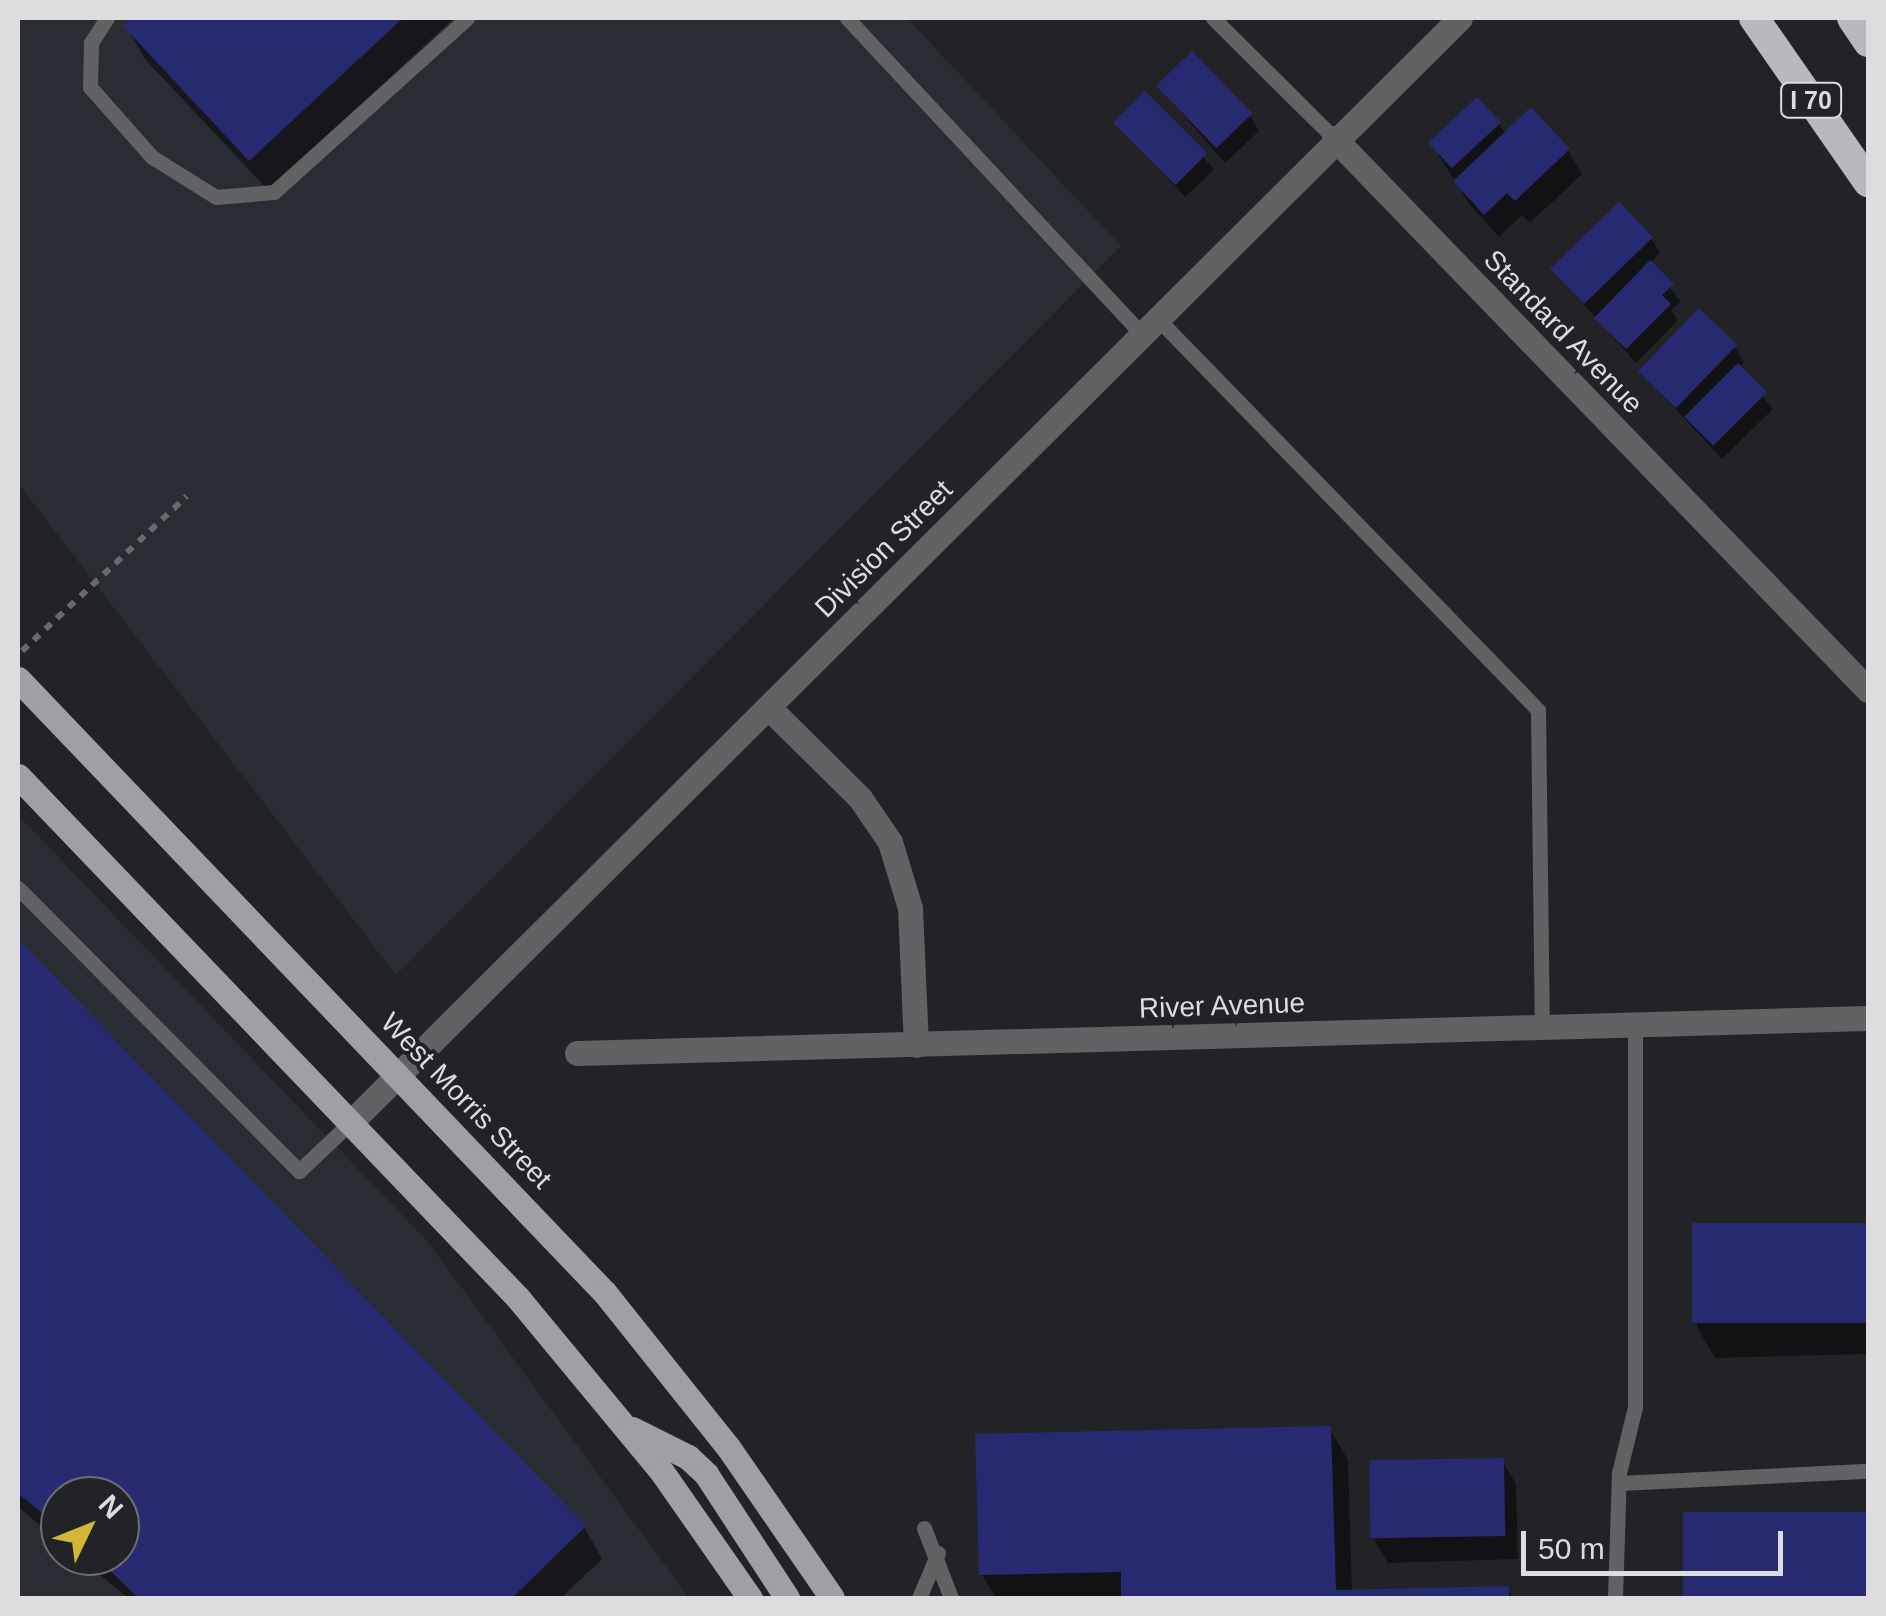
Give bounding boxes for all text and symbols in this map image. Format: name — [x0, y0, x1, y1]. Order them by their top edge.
road number: I 70 — [1778, 80, 1844, 120]
street label: Standard Avenue — [1476, 243, 1650, 421]
street label: Division Street — [808, 473, 960, 625]
street label: River Avenue — [1138, 986, 1306, 1026]
street label: West Morris Street — [374, 1006, 558, 1196]
north arrow — [40, 1476, 140, 1576]
text: N — [93, 1489, 129, 1525]
scale bar — [1526, 1511, 1788, 1573]
text: 50 m — [1538, 1532, 1605, 1565]

